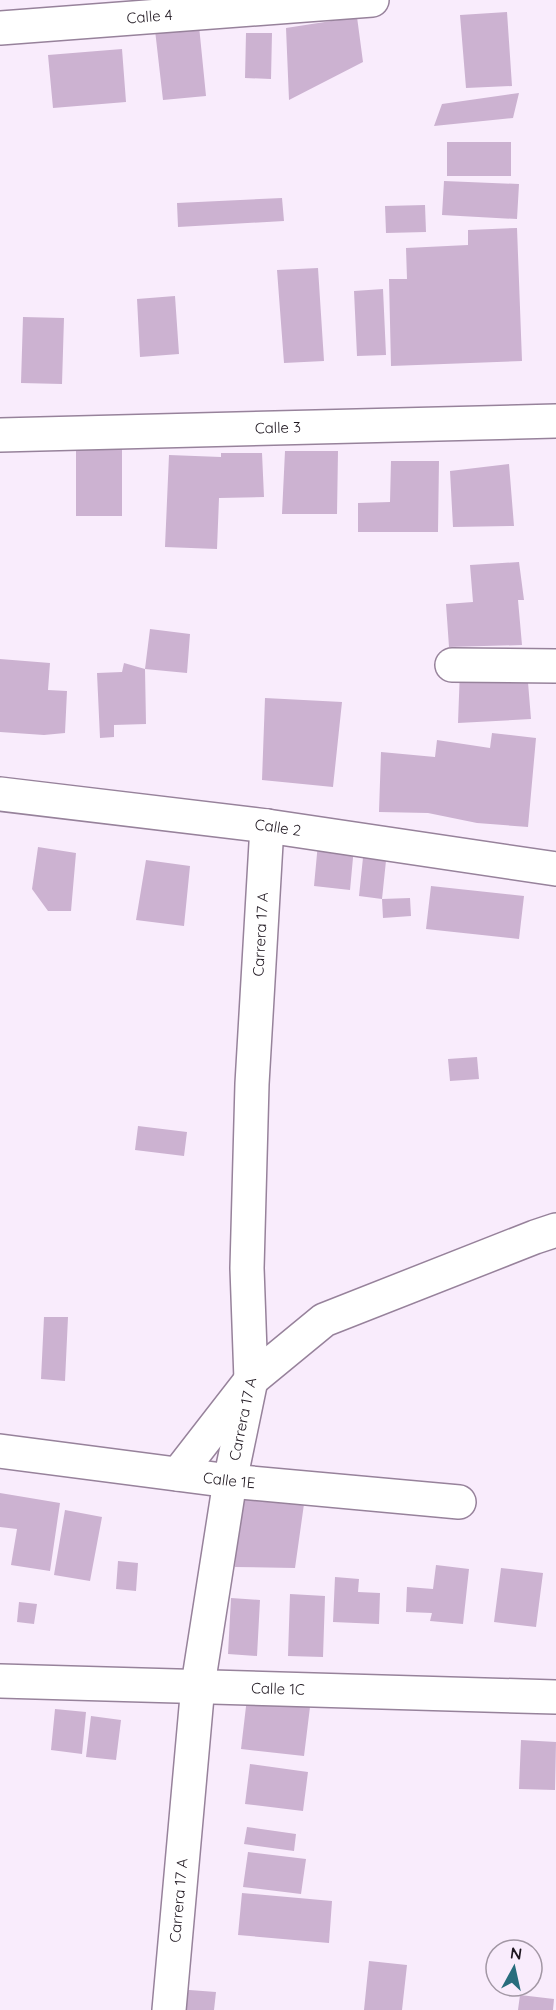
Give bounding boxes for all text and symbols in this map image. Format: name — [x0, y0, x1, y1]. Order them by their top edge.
street label: Calle 4 — [126, 5, 173, 27]
street label: Calle 3 — [255, 417, 301, 438]
street label: Calle 2 — [254, 815, 302, 840]
street label: Carrera 17 A — [248, 891, 272, 977]
street label: Carrera 17 A — [224, 1375, 260, 1462]
street label: Calle 1E — [202, 1468, 256, 1492]
street label: Calle 1C — [251, 1678, 305, 1699]
street label: Carrera 17 A — [165, 1857, 192, 1943]
north arrow — [484, 1938, 544, 1998]
text: N — [509, 1942, 523, 1964]

